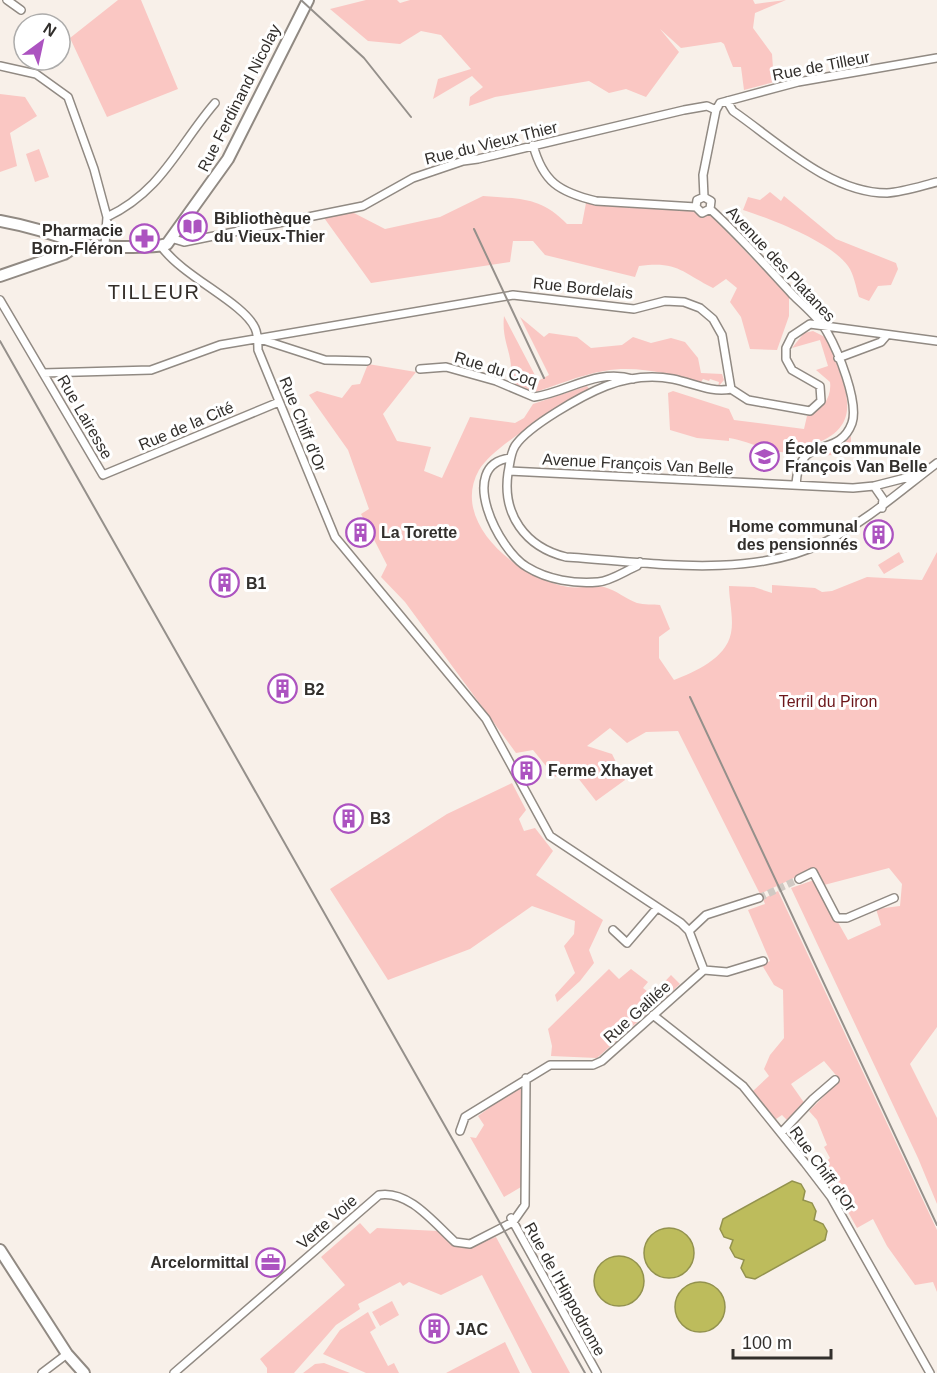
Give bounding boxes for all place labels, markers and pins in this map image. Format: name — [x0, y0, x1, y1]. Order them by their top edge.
place label: Bibliothèque du Vieux-Thier — [214, 210, 325, 245]
library icon: Bibliothèque du Vieux-Thier — [177, 211, 209, 243]
place label: Pharmacie Born-Fléron — [31, 222, 123, 257]
pharmacy icon: Pharmacie Born-Fléron — [128, 223, 160, 255]
place label: École communale François Van Belle — [785, 439, 927, 475]
school or university icon: École communale François Van Belle — [748, 441, 780, 473]
building icon: La Torette — [344, 516, 376, 548]
place label: Home communal des pensionnés — [729, 518, 858, 553]
building icon: Home communal des pensionnés — [863, 519, 895, 551]
place label: La Torette — [381, 524, 457, 541]
building icon: B1 — [209, 567, 241, 599]
place label: B1 — [246, 575, 267, 592]
building icon: B2 — [267, 673, 299, 705]
place label: B2 — [304, 681, 325, 698]
building icon: Ferme Xhayet — [511, 754, 543, 786]
place label: Ferme Xhayet — [548, 762, 654, 779]
building icon: B3 — [333, 802, 365, 834]
place label: B3 — [370, 810, 391, 827]
office icon: Arcelormittal — [254, 1246, 286, 1278]
place label: Arcelormittal — [150, 1254, 249, 1271]
building icon: JAC — [419, 1313, 451, 1345]
place label: JAC — [456, 1321, 488, 1338]

